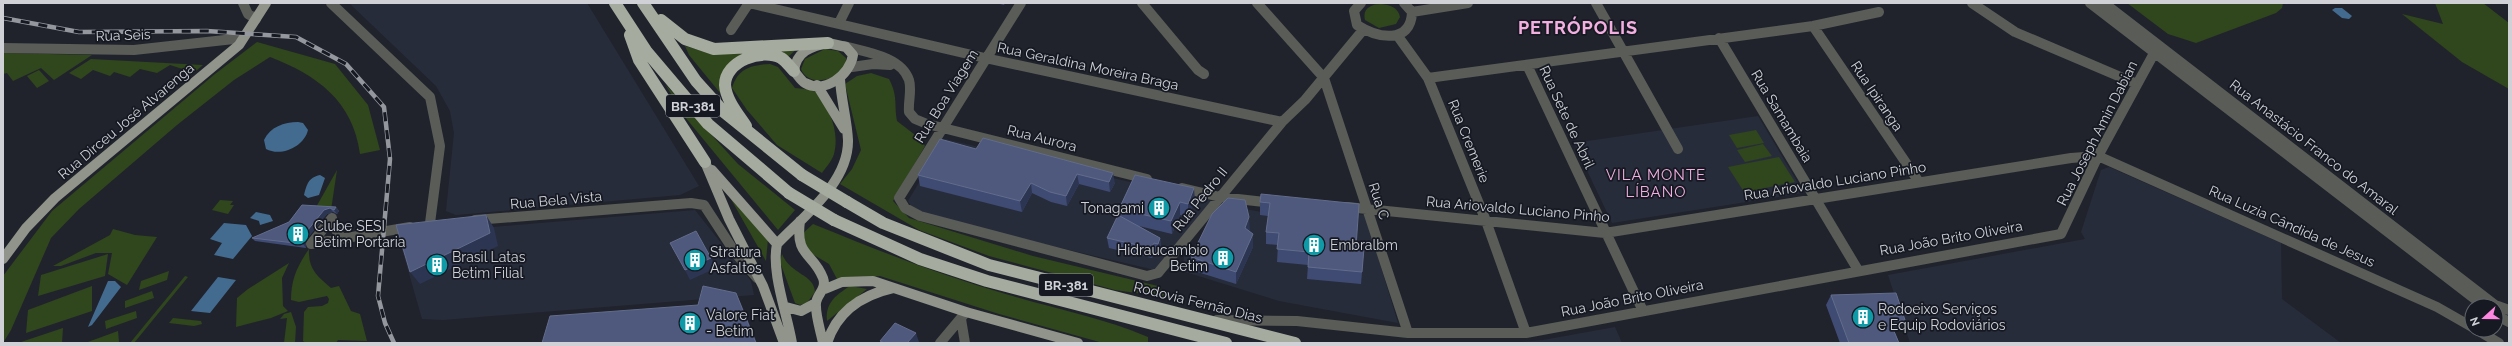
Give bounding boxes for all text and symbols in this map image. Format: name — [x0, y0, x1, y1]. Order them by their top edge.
district label: PETRÓPOLIS — [1518, 16, 1638, 38]
street label: Rua Seis — [95, 26, 151, 44]
street label: Rua Geraldina Moreira Braga — [996, 39, 1180, 93]
street label: Rua Boa Viagem — [911, 46, 981, 146]
street label: Rua Ipiranga — [1848, 58, 1906, 134]
street label: Rua Joseph Amin Dabian — [2054, 58, 2140, 208]
street label: Rua Dirceu José Alvarenga — [55, 60, 197, 182]
street label: Rua Sete de Abril — [1536, 63, 1598, 171]
street label: Rua Samambaia — [1748, 67, 1816, 165]
street label: Rua Anastácio Franco do Amaral — [2227, 76, 2402, 218]
road number: BR-381 — [666, 95, 720, 117]
street label: Rua Cremerie — [1445, 97, 1493, 185]
street label: Rua Aurora — [1005, 122, 1079, 154]
street label: Rua Ariovaldo Luciano Pinho — [1743, 159, 1927, 203]
street label: Rua Pedro II — [1169, 164, 1231, 234]
district label: VILA MONTE LÍBANO — [1606, 166, 1706, 201]
street label: Rua C — [1365, 180, 1393, 222]
street label: Rua Luzia Cândida de Jesus — [2207, 182, 2378, 270]
street label: Rua Bela Vista — [509, 188, 603, 212]
street label: Rua Ariovaldo Luciano Pinho — [1426, 193, 1610, 225]
building icon: Tonagami — [1146, 195, 1172, 221]
place label: Tonagami — [1081, 200, 1144, 216]
place label: Clube SESI Betim Portaria — [314, 218, 405, 250]
street label: Rua João Brito Oliveira — [1878, 218, 2024, 258]
building icon: Clube SESI Betim Portaria — [285, 221, 311, 247]
building icon: Embralbm — [1301, 232, 1327, 258]
place label: Embralbm — [1330, 237, 1398, 253]
place label: Hidraucambio Betim — [1117, 242, 1208, 274]
place label: Stratura Asfaltos — [710, 244, 762, 276]
building icon: Hidraucambio Betim — [1210, 245, 1236, 271]
building icon: Stratura Asfaltos — [682, 247, 708, 273]
place label: Brasil Latas Betim Filial — [452, 249, 526, 281]
building icon: Brasil Latas Betim Filial — [424, 252, 450, 278]
road number: BR-381 — [1039, 274, 1093, 296]
street label: Rua João Brito Oliveira — [1559, 276, 1705, 320]
street label: Rodovia Fernão Dias — [1132, 278, 1264, 326]
north arrow — [2464, 298, 2504, 338]
place label: Rodoeixo Serviços e Equip Rodoviários — [1878, 301, 2006, 333]
building icon: Rodoeixo Serviços e Equip Rodoviários — [1850, 304, 1876, 330]
place label: Valore Fiat - Betim — [706, 307, 775, 339]
building icon: Valore Fiat - Betim — [677, 310, 703, 336]
text: N — [2468, 315, 2483, 328]

